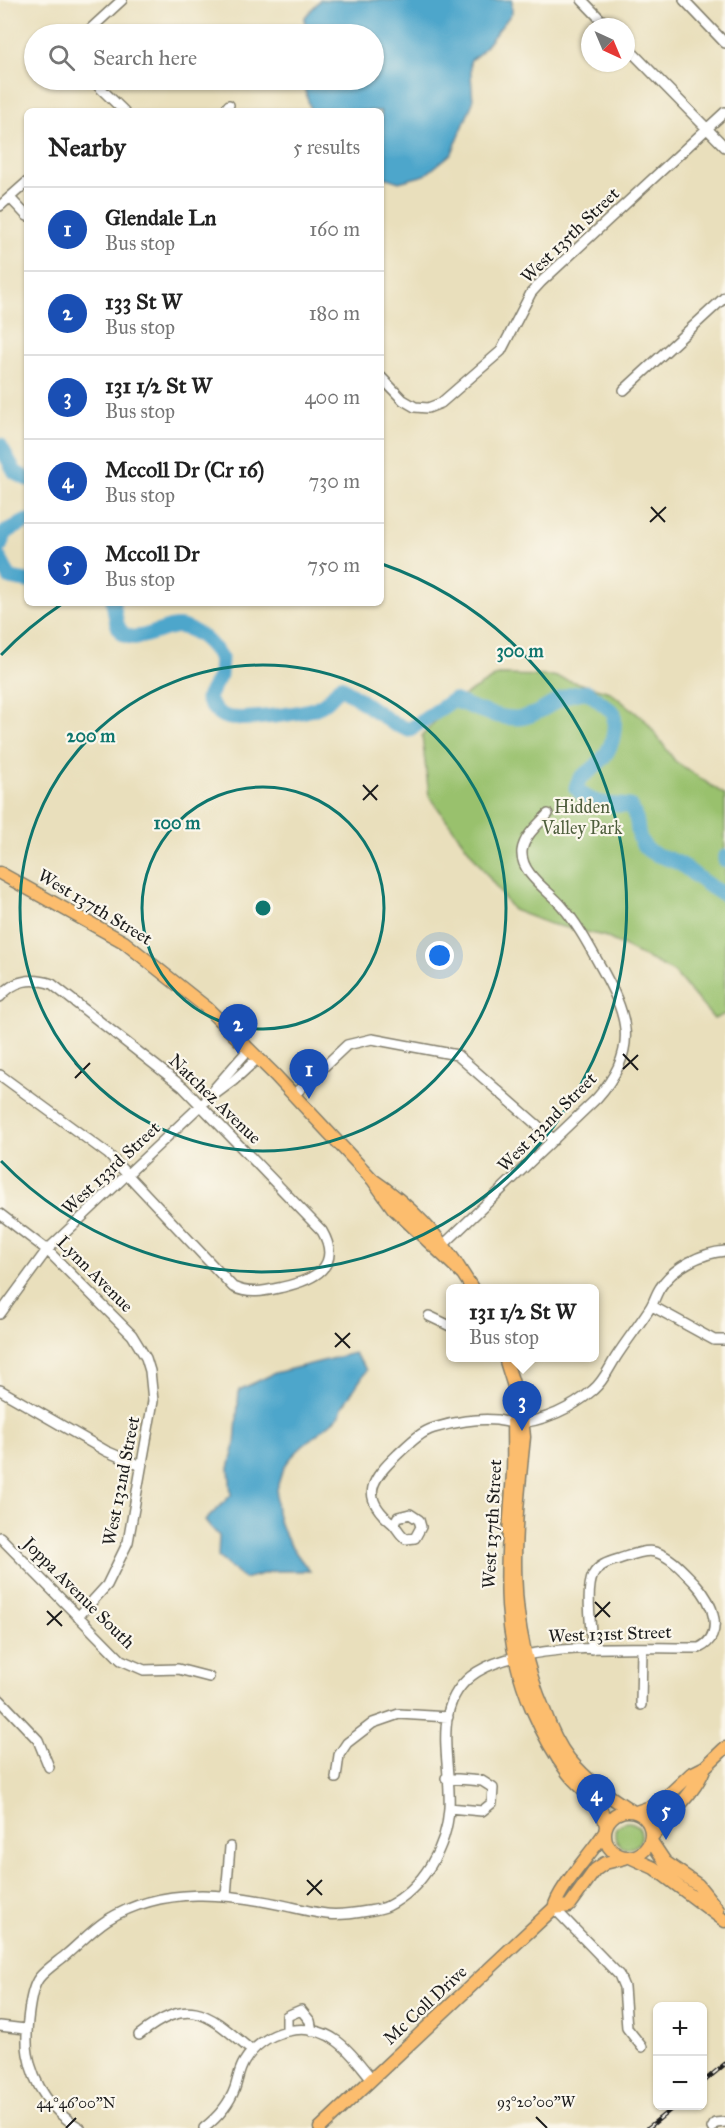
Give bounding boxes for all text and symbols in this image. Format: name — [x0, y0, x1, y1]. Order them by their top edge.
north arrow — [581, 18, 635, 72]
search box — [24, 24, 384, 90]
icon: search — [45, 41, 78, 74]
text: Search here — [93, 44, 197, 71]
text: Nearby — [48, 131, 126, 163]
text: 5 results — [293, 135, 360, 159]
street label: West 135th Street — [516, 182, 624, 287]
text: Glendale Ln — [105, 204, 216, 231]
text: 1 — [64, 217, 71, 241]
text: 160 m — [309, 217, 360, 241]
text: Bus stop — [105, 231, 175, 255]
text: 133 St W — [105, 288, 182, 315]
text: 2 — [63, 301, 72, 325]
text: 180 m — [309, 301, 360, 325]
text: Bus stop — [105, 315, 175, 339]
text: 131 1/2 St W — [105, 372, 212, 399]
text: 3 — [64, 385, 72, 409]
text: 400 m — [304, 385, 360, 409]
text: Bus stop — [105, 399, 175, 423]
text: Mccoll Dr (Cr 16) — [105, 456, 264, 483]
text: 4 — [62, 469, 73, 493]
text: 730 m — [309, 469, 360, 493]
text: Bus stop — [105, 483, 175, 507]
text: Mccoll Dr — [105, 540, 199, 567]
text: 5 — [63, 553, 72, 577]
text: 750 m — [307, 553, 360, 577]
text: Bus stop — [105, 567, 175, 591]
text: 300 m — [496, 640, 544, 663]
text: 200 m — [67, 725, 116, 747]
park label: Hidden Valley Park — [541, 796, 623, 839]
text: 100 m — [154, 812, 201, 834]
street label: West 137th Street — [34, 864, 157, 950]
centre of rings — [253, 898, 273, 918]
your location — [425, 941, 454, 970]
pin: 2 — [218, 1004, 258, 1054]
street label: Natchez Avenue — [164, 1049, 266, 1149]
pin: 1 — [290, 1050, 328, 1099]
street label: West 132nd Street — [493, 1067, 602, 1176]
street label: West 133rd Street — [57, 1116, 165, 1219]
street label: Lynn Avenue — [52, 1231, 138, 1317]
popup — [446, 1284, 599, 1362]
text: 131 1/2 St W — [469, 1298, 576, 1325]
text: Bus stop — [469, 1325, 539, 1349]
pin: 3 — [502, 1382, 542, 1431]
street label: West 132nd Street — [98, 1414, 144, 1548]
street label: West 137th Street — [478, 1458, 506, 1589]
street label: Joppa Avenue South — [16, 1531, 139, 1654]
street label: West 131st Street — [548, 1621, 673, 1647]
pin: 4 — [576, 1774, 616, 1824]
pin: 5 — [646, 1790, 686, 1840]
street label: Mc Coll Drive — [379, 1961, 471, 2049]
map controls — [653, 2002, 707, 2110]
button: + — [653, 2002, 707, 2056]
button: − — [653, 2056, 707, 2110]
text: 93°20'00"W — [497, 2093, 576, 2111]
text: 44°46'00"N — [36, 2094, 116, 2112]

